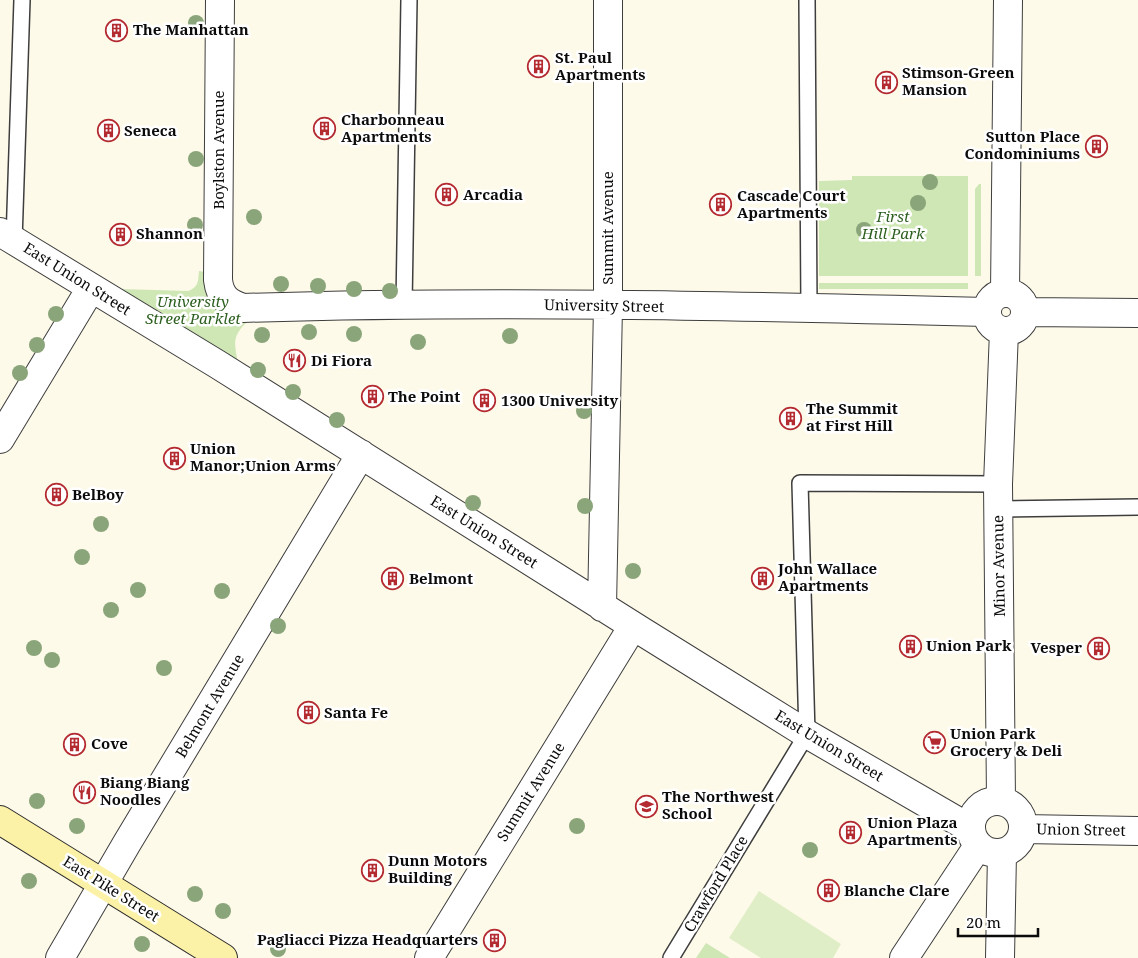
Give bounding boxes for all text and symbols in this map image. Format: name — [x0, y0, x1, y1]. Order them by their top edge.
building icon: The Manhattan — [105, 18, 129, 42]
place label: The Manhattan — [133, 19, 249, 39]
place label: St. Paul Apartments — [555, 47, 646, 84]
building icon: St. Paul Apartments — [527, 55, 551, 79]
place label: Stimson-Green Mansion — [902, 62, 1014, 99]
building icon: Stimson-Green Mansion — [874, 70, 898, 94]
street label: Boylston Avenue — [208, 90, 228, 210]
place label: Charbonneau Apartments — [341, 109, 444, 146]
building icon: Charbonneau Apartments — [313, 117, 337, 141]
building icon: Seneca — [96, 119, 120, 143]
place label: Seneca — [124, 120, 177, 140]
place label: Sutton Place Condominiums — [964, 126, 1080, 163]
building icon: Sutton Place Condominiums — [1084, 134, 1108, 158]
street label: Summit Avenue — [597, 171, 617, 285]
building icon: Arcadia — [435, 183, 459, 207]
place label: Arcadia — [463, 184, 523, 204]
place label: Cascade Court Apartments — [737, 185, 846, 222]
building icon: Cascade Court Apartments — [709, 193, 733, 217]
park label: First Hill Park — [860, 206, 925, 243]
building icon: Shannon — [108, 222, 132, 246]
place label: Shannon — [136, 223, 203, 243]
street label: East Union Street — [20, 237, 135, 319]
park label: University Street Parklet — [145, 291, 241, 328]
street label: University Street — [544, 294, 664, 316]
restaurant icon: Di Fiora — [283, 349, 307, 373]
place label: Di Fiora — [311, 350, 372, 370]
building icon: The Point — [360, 385, 384, 409]
place label: The Point — [388, 386, 460, 406]
building icon: 1300 University — [473, 389, 497, 413]
place label: 1300 University — [501, 390, 618, 410]
place label: The Summit at First Hill — [806, 398, 898, 435]
building icon: The Summit at First Hill — [778, 406, 802, 430]
place label: Union Manor;Union Arms — [190, 438, 336, 475]
building icon: Union Manor;Union Arms — [162, 446, 186, 470]
building icon: BelBoy — [44, 483, 68, 507]
place label: BelBoy — [72, 484, 124, 504]
street label: East Union Street — [427, 490, 542, 572]
street label: Minor Avenue — [987, 515, 1009, 617]
place label: John Wallace Apartments — [777, 558, 877, 595]
building icon: John Wallace Apartments — [750, 566, 774, 590]
building icon: Belmont — [381, 567, 405, 591]
place label: Belmont — [409, 568, 473, 588]
building icon: Union Park — [898, 634, 922, 658]
place label: Union Park — [926, 635, 1012, 655]
building icon: Vesper — [1086, 636, 1110, 660]
place label: Vesper — [1031, 637, 1082, 657]
street label: Belmont Avenue — [170, 650, 248, 761]
building icon: Santa Fe — [296, 701, 320, 725]
place label: Santa Fe — [324, 702, 388, 722]
street label: East Union Street — [772, 705, 887, 785]
place label: Union Park Grocery & Deli — [950, 723, 1063, 760]
supermarket icon: Union Park Grocery & Deli — [922, 731, 946, 755]
building icon: Cove — [63, 732, 87, 756]
place label: Cove — [91, 733, 128, 753]
street label: Summit Avenue — [492, 738, 569, 845]
place label: Biang Biang Noodles — [100, 772, 190, 809]
restaurant icon: Biang Biang Noodles — [72, 780, 96, 804]
place label: The Northwest School — [662, 786, 774, 823]
school or university icon: The Northwest School — [634, 794, 658, 818]
place label: Union Plaza Apartments — [867, 812, 958, 849]
street label: Union Street — [1036, 818, 1126, 840]
building icon: Union Plaza Apartments — [839, 820, 863, 844]
street label: Crawford Place — [678, 831, 752, 935]
place label: Dunn Motors Building — [388, 850, 487, 887]
street label: East Pike Street — [60, 851, 163, 926]
building icon: Dunn Motors Building — [360, 858, 384, 882]
building icon: Blanche Clare — [816, 879, 840, 903]
place label: Blanche Clare — [844, 880, 950, 900]
scale bar — [958, 906, 1038, 938]
text: 20 m — [966, 912, 1001, 932]
building icon: Pagliacci Pizza Headquarters — [482, 928, 506, 952]
place label: Pagliacci Pizza Headquarters — [257, 929, 478, 949]

